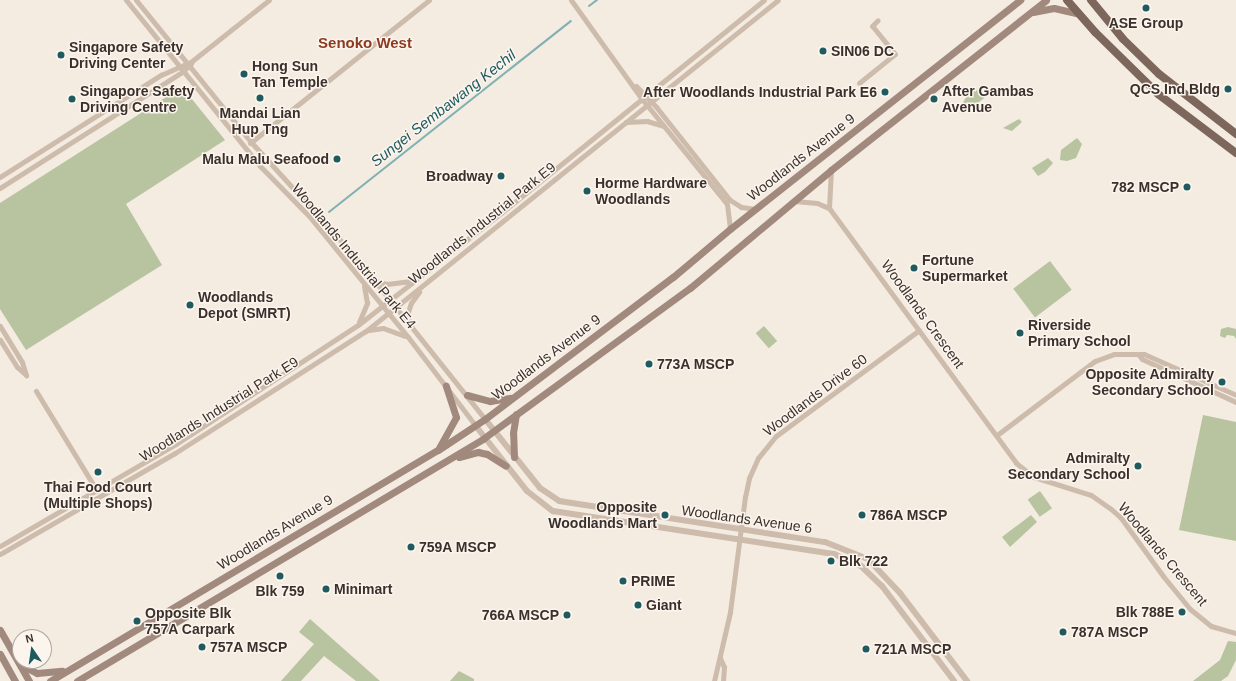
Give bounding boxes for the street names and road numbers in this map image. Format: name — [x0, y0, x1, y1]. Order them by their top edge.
street label: Woodlands Avenue 9 — [744, 110, 858, 204]
street label: Woodlands Industrial Park E9 — [405, 159, 559, 287]
street label: Woodlands Industrial Park E4 — [288, 180, 420, 332]
street label: Woodlands Crescent — [878, 257, 968, 371]
street label: Woodlands Avenue 9 — [488, 310, 604, 404]
street label: Woodlands Drive 60 — [760, 350, 870, 440]
street label: Woodlands Industrial Park E9 — [136, 353, 302, 465]
street label: Woodlands Avenue 9 — [214, 491, 336, 573]
street label: Woodlands Crescent — [1115, 499, 1211, 609]
street label: Woodlands Avenue 6 — [680, 501, 814, 537]

